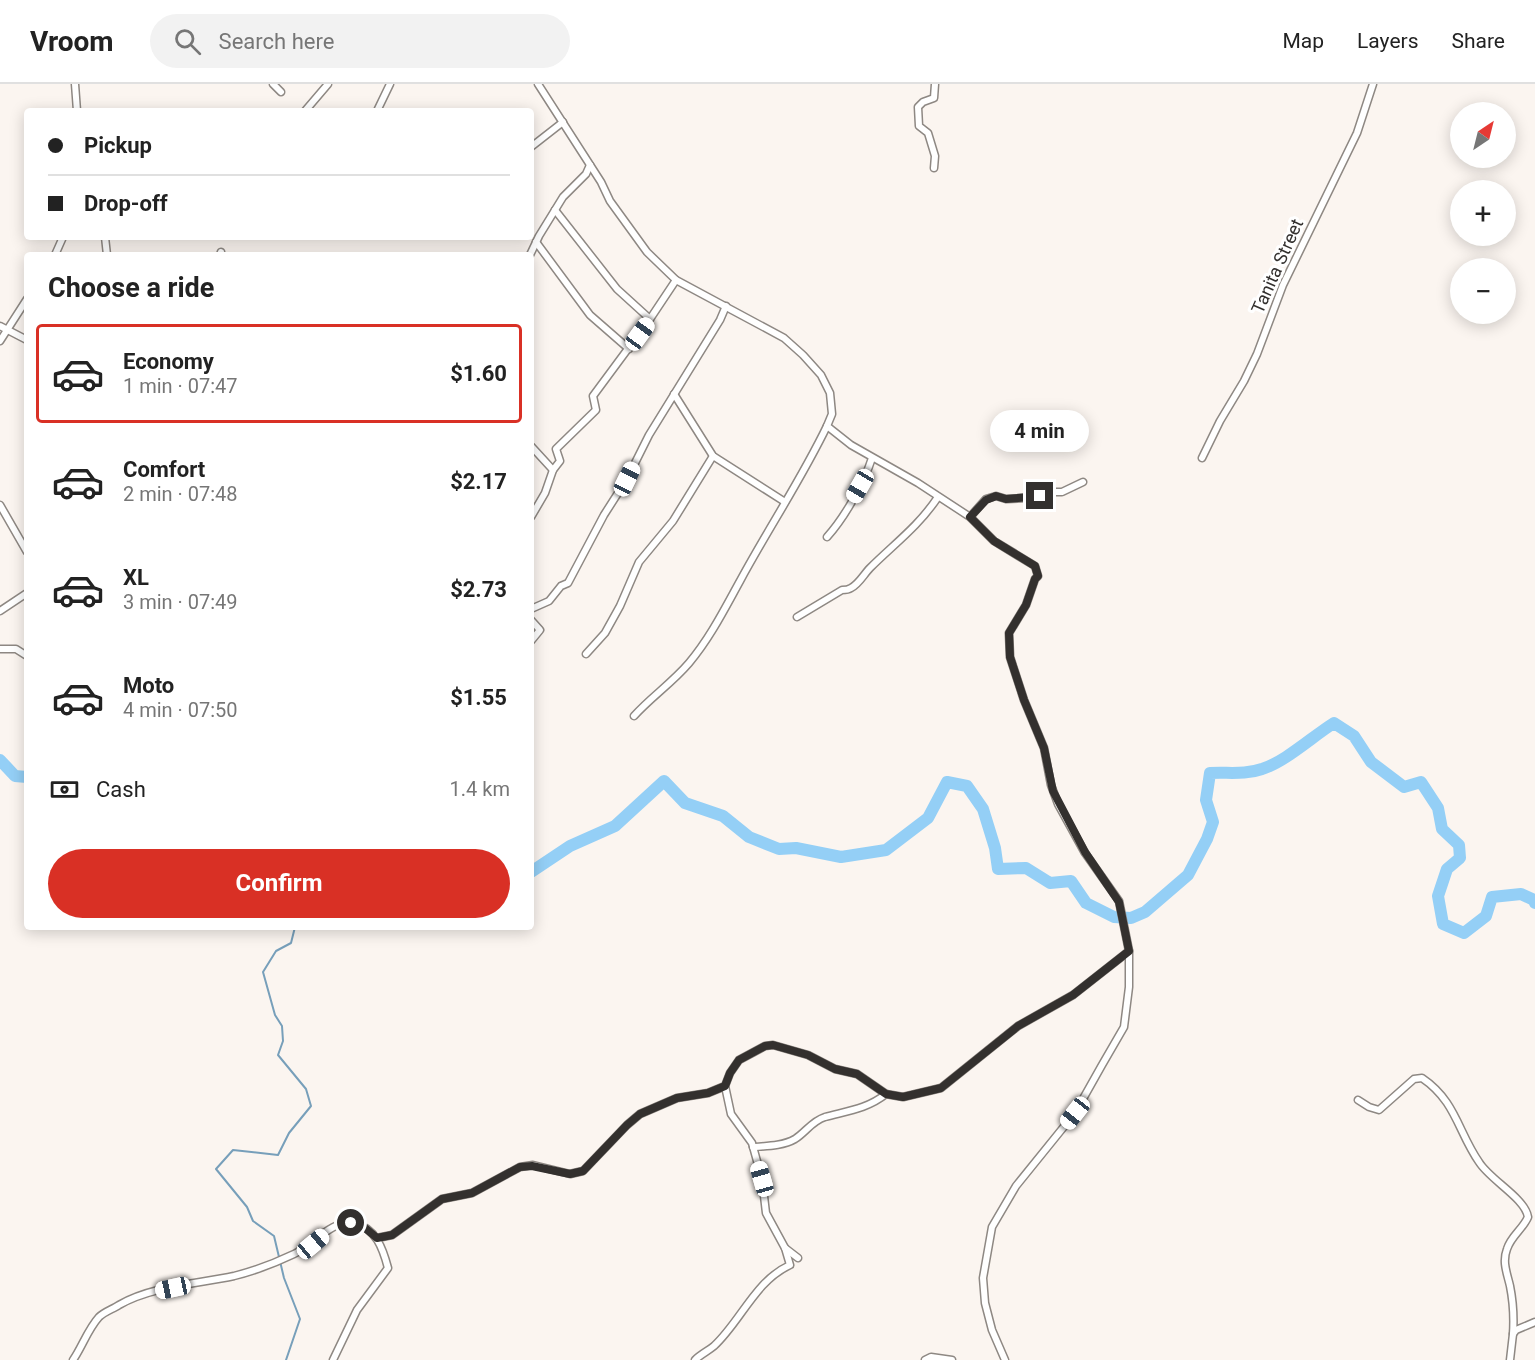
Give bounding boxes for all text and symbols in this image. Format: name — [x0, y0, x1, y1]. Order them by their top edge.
search box — [150, 14, 570, 68]
text: Vroom — [30, 25, 114, 58]
icon: search — [171, 25, 204, 58]
text: Search here — [219, 29, 334, 54]
text: Map — [1282, 29, 1324, 53]
text: Layers — [1357, 29, 1418, 53]
text: Share — [1451, 29, 1505, 53]
north arrow — [1450, 102, 1516, 168]
map controls — [1450, 102, 1516, 324]
text: Pickup — [84, 133, 152, 158]
button: + — [1450, 180, 1516, 246]
text: Drop-off — [84, 191, 168, 216]
street label: Tanita Street — [1247, 215, 1307, 317]
button: − — [1450, 258, 1516, 324]
text: Choose a ride — [48, 272, 214, 304]
car — [622, 314, 658, 354]
icon: car — [51, 347, 105, 401]
text: Economy — [123, 349, 214, 374]
text: $1.60 — [450, 361, 507, 386]
text: 1 min · 07:47 — [123, 374, 238, 398]
callout: 4 min — [990, 409, 1090, 451]
text: 4 min — [1014, 419, 1065, 443]
icon: car — [51, 455, 105, 509]
text: Comfort — [123, 457, 205, 482]
car — [611, 459, 643, 499]
car — [843, 466, 877, 506]
text: $2.17 — [450, 469, 507, 494]
text: 2 min · 07:48 — [123, 482, 238, 506]
route end — [1026, 482, 1053, 509]
icon: car — [51, 563, 105, 617]
text: XL — [123, 565, 149, 590]
text: $2.73 — [450, 577, 507, 602]
text: 3 min · 07:49 — [123, 590, 238, 614]
icon: car — [51, 671, 105, 725]
text: Moto — [123, 673, 174, 698]
text: $1.55 — [450, 685, 507, 710]
text: 4 min · 07:50 — [123, 698, 238, 722]
icon: cash — [48, 773, 81, 806]
text: Cash — [96, 777, 146, 802]
text: 1.4 km — [450, 777, 510, 801]
button: Confirm — [48, 849, 510, 918]
car — [1057, 1093, 1093, 1133]
car — [748, 1159, 776, 1199]
route start — [337, 1209, 364, 1236]
car — [293, 1226, 333, 1262]
car — [154, 1275, 192, 1301]

